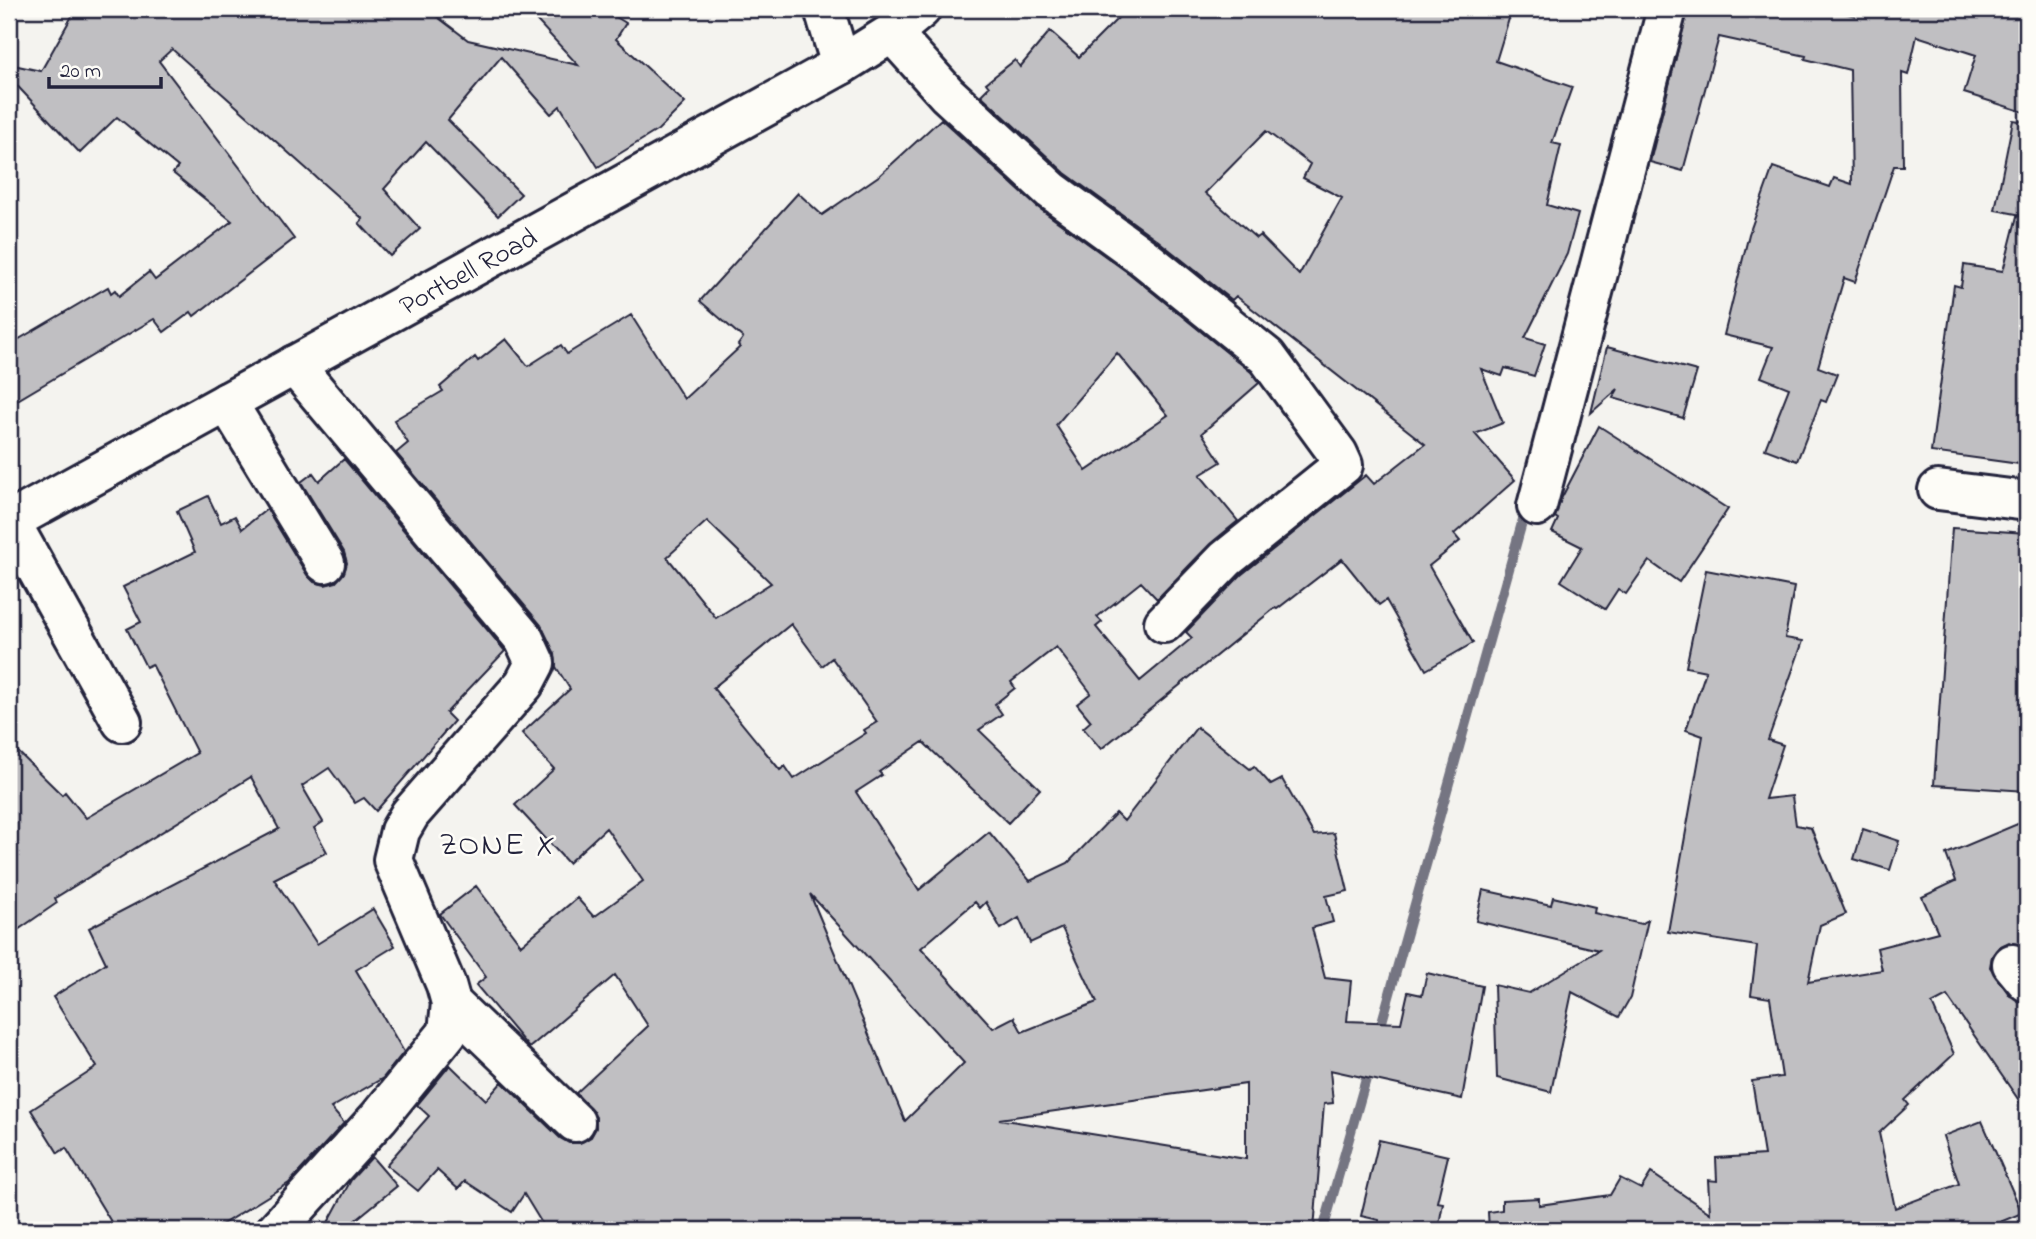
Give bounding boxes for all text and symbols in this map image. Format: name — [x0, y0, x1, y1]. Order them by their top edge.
scale bar — [49, 46, 161, 90]
text: 20 m — [60, 57, 101, 87]
street label: Portbell Road — [393, 219, 546, 328]
district label: ZONE X — [439, 823, 557, 870]

